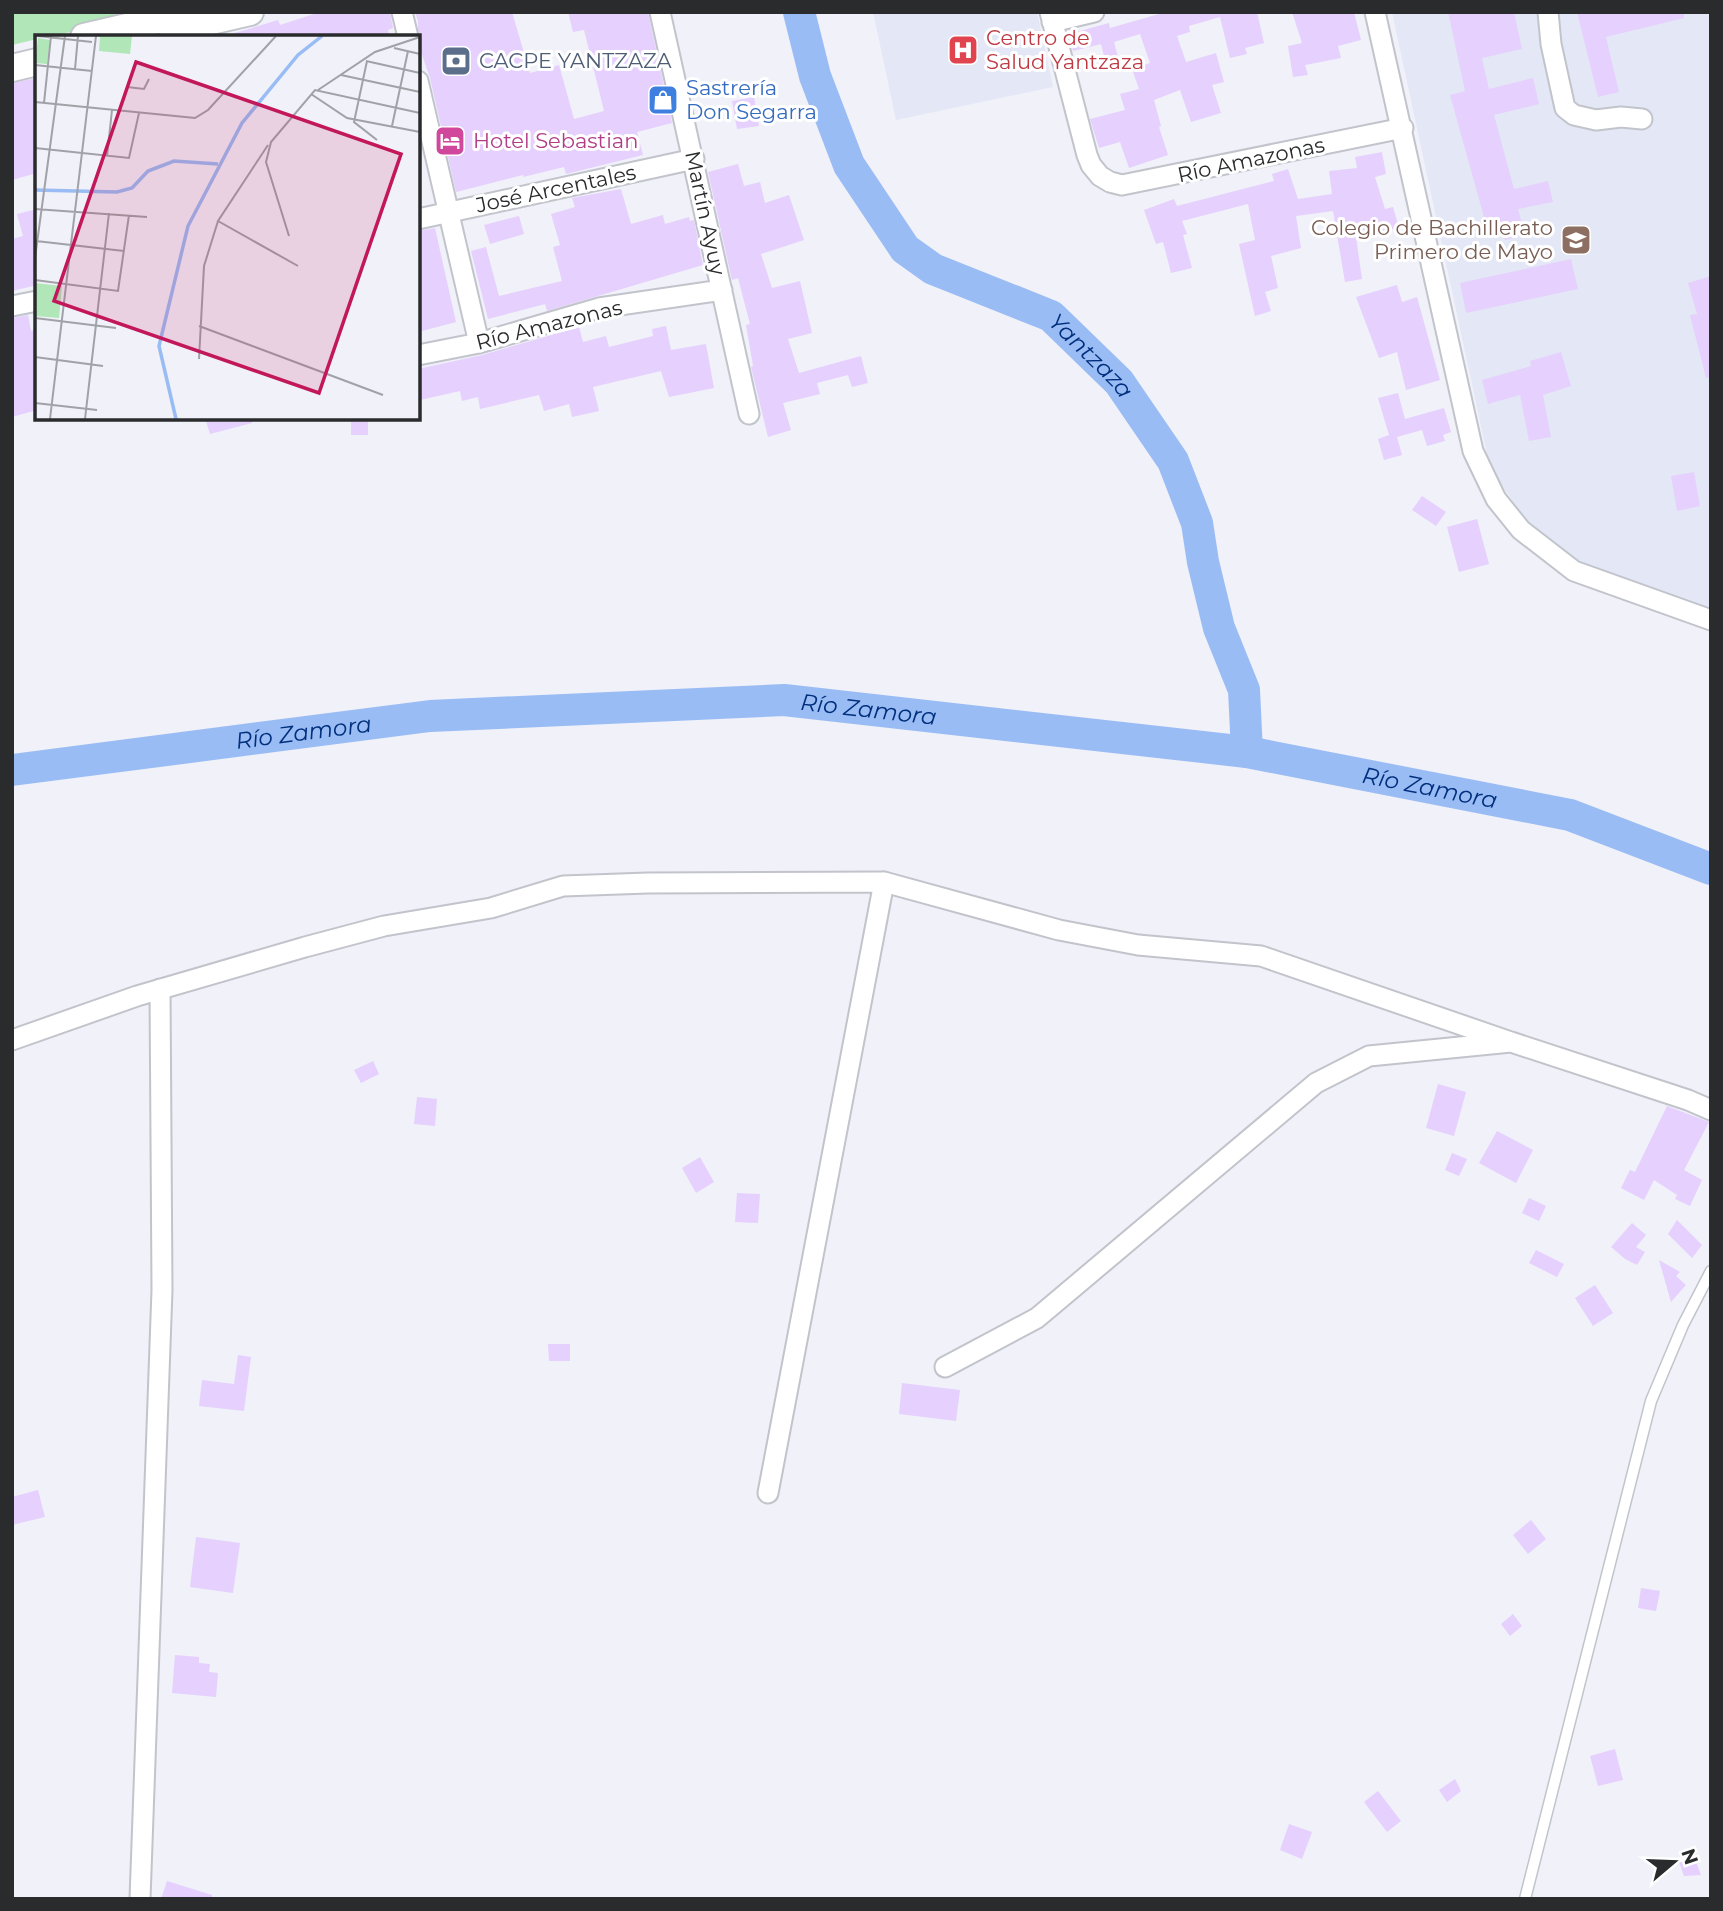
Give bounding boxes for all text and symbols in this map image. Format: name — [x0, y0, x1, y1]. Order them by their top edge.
place label: Centro de Salud Yantzaza — [986, 25, 1144, 74]
hospital icon: Centro de Salud Yantzaza — [946, 33, 980, 67]
inset map — [35, 35, 420, 420]
bank icon: CACPE YANTZAZA — [439, 44, 473, 78]
place label: CACPE YANTZAZA — [479, 48, 673, 73]
place label: Sastrería Don Segarra — [686, 75, 817, 124]
shop icon: Sastrería Don Segarra — [646, 83, 680, 117]
hotel icon: Hotel Sebastian — [433, 124, 467, 158]
place label: Hotel Sebastian — [473, 128, 638, 153]
street label: Río Amazonas — [1175, 132, 1327, 187]
street label: Martín Ayuy — [680, 148, 731, 278]
street label: José Arcentales — [473, 159, 638, 218]
place label: Colegio de Bachillerato Primero de Mayo — [1311, 215, 1553, 264]
school or university icon: Colegio de Bachillerato Primero de Mayo — [1559, 223, 1593, 257]
street label: Río Amazonas — [473, 294, 625, 355]
water label: Yantzaza — [1043, 307, 1140, 403]
water label: Río Zamora — [799, 688, 938, 731]
water label: Río Zamora — [234, 710, 373, 755]
water label: Río Zamora — [1360, 761, 1500, 815]
north arrow — [1639, 1827, 1709, 1897]
text: N — [1676, 1846, 1703, 1868]

